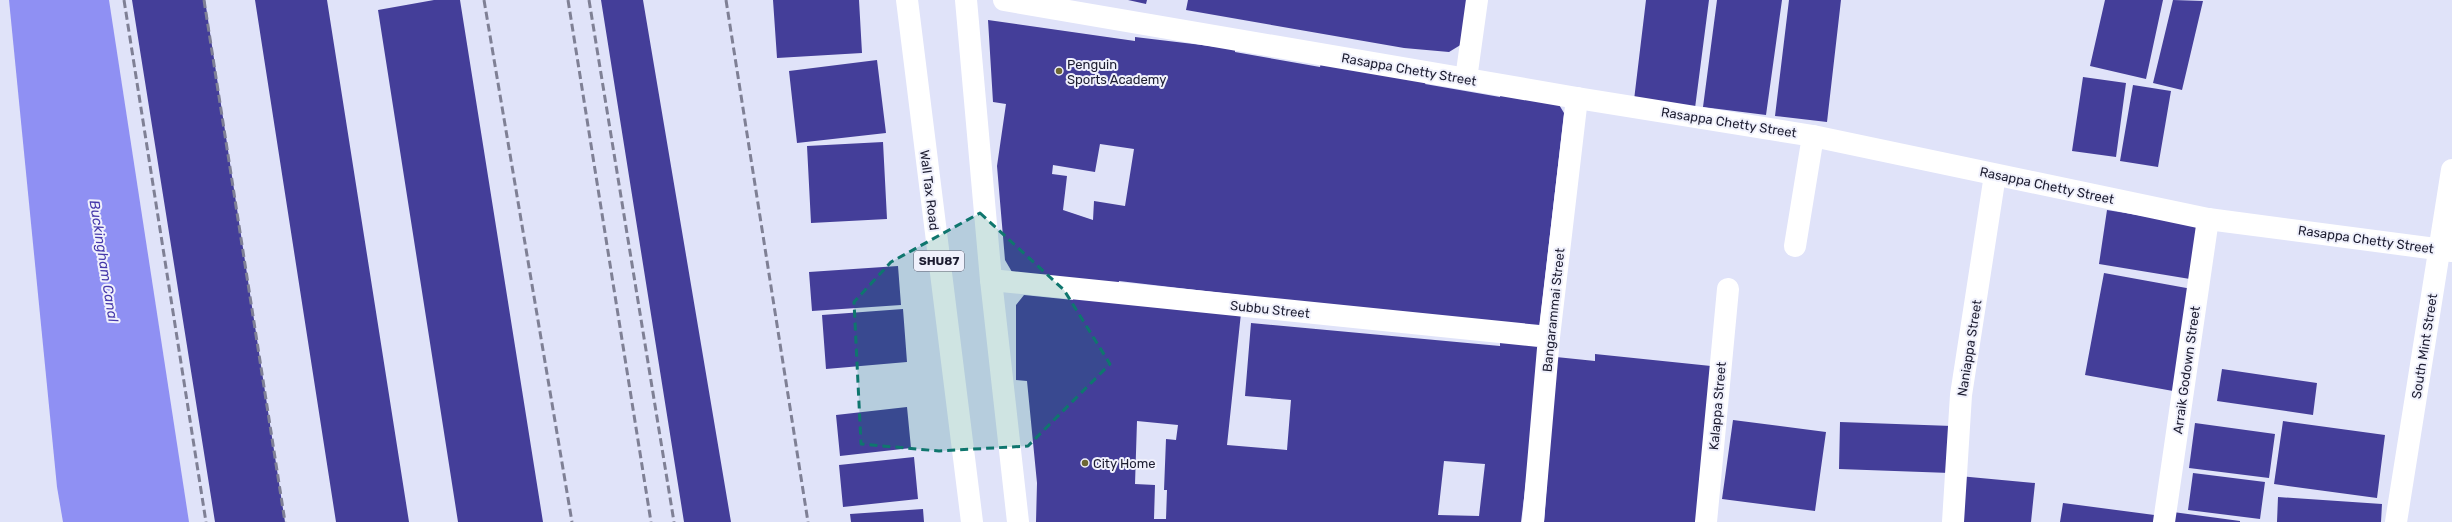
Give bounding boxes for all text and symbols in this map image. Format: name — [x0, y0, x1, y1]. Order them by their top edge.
street label: Rasappa Chetty Street — [1340, 50, 1478, 89]
place label: Penguin Sports Academy — [1067, 57, 1166, 87]
marker: Penguin Sports Academy — [1054, 66, 1064, 76]
street label: Rasappa Chetty Street — [1660, 104, 1798, 141]
street label: Wall Tax Road — [917, 149, 942, 231]
street label: Rasappa Chetty Street — [1978, 164, 2115, 207]
water label: Buckingham Canal — [85, 199, 122, 324]
street label: Rasappa Chetty Street — [2297, 223, 2435, 256]
street label: Bangarammai Street — [1540, 247, 1568, 373]
road number: SHU87 — [914, 251, 964, 271]
street label: South Mint Street — [2409, 292, 2440, 400]
street label: Subbu Street — [1229, 298, 1311, 321]
street label: Naniappa Street — [1954, 299, 1985, 398]
street label: Arraik Godown Street — [2170, 305, 2203, 435]
street label: Kalappa Street — [1706, 361, 1729, 451]
place label: City Home — [1093, 456, 1156, 471]
marker: City Home — [1080, 458, 1090, 468]

